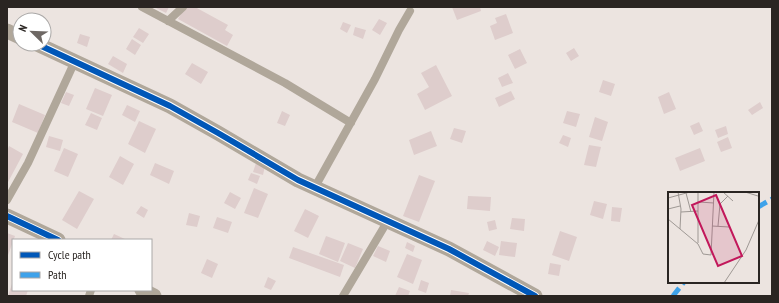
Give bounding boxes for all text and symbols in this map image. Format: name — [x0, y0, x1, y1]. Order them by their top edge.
north arrow — [12, 12, 52, 52]
text: N — [15, 23, 30, 34]
inset map — [668, 192, 759, 283]
legend — [12, 239, 152, 291]
text: Cycle path — [48, 247, 91, 262]
text: Path — [48, 267, 66, 282]

